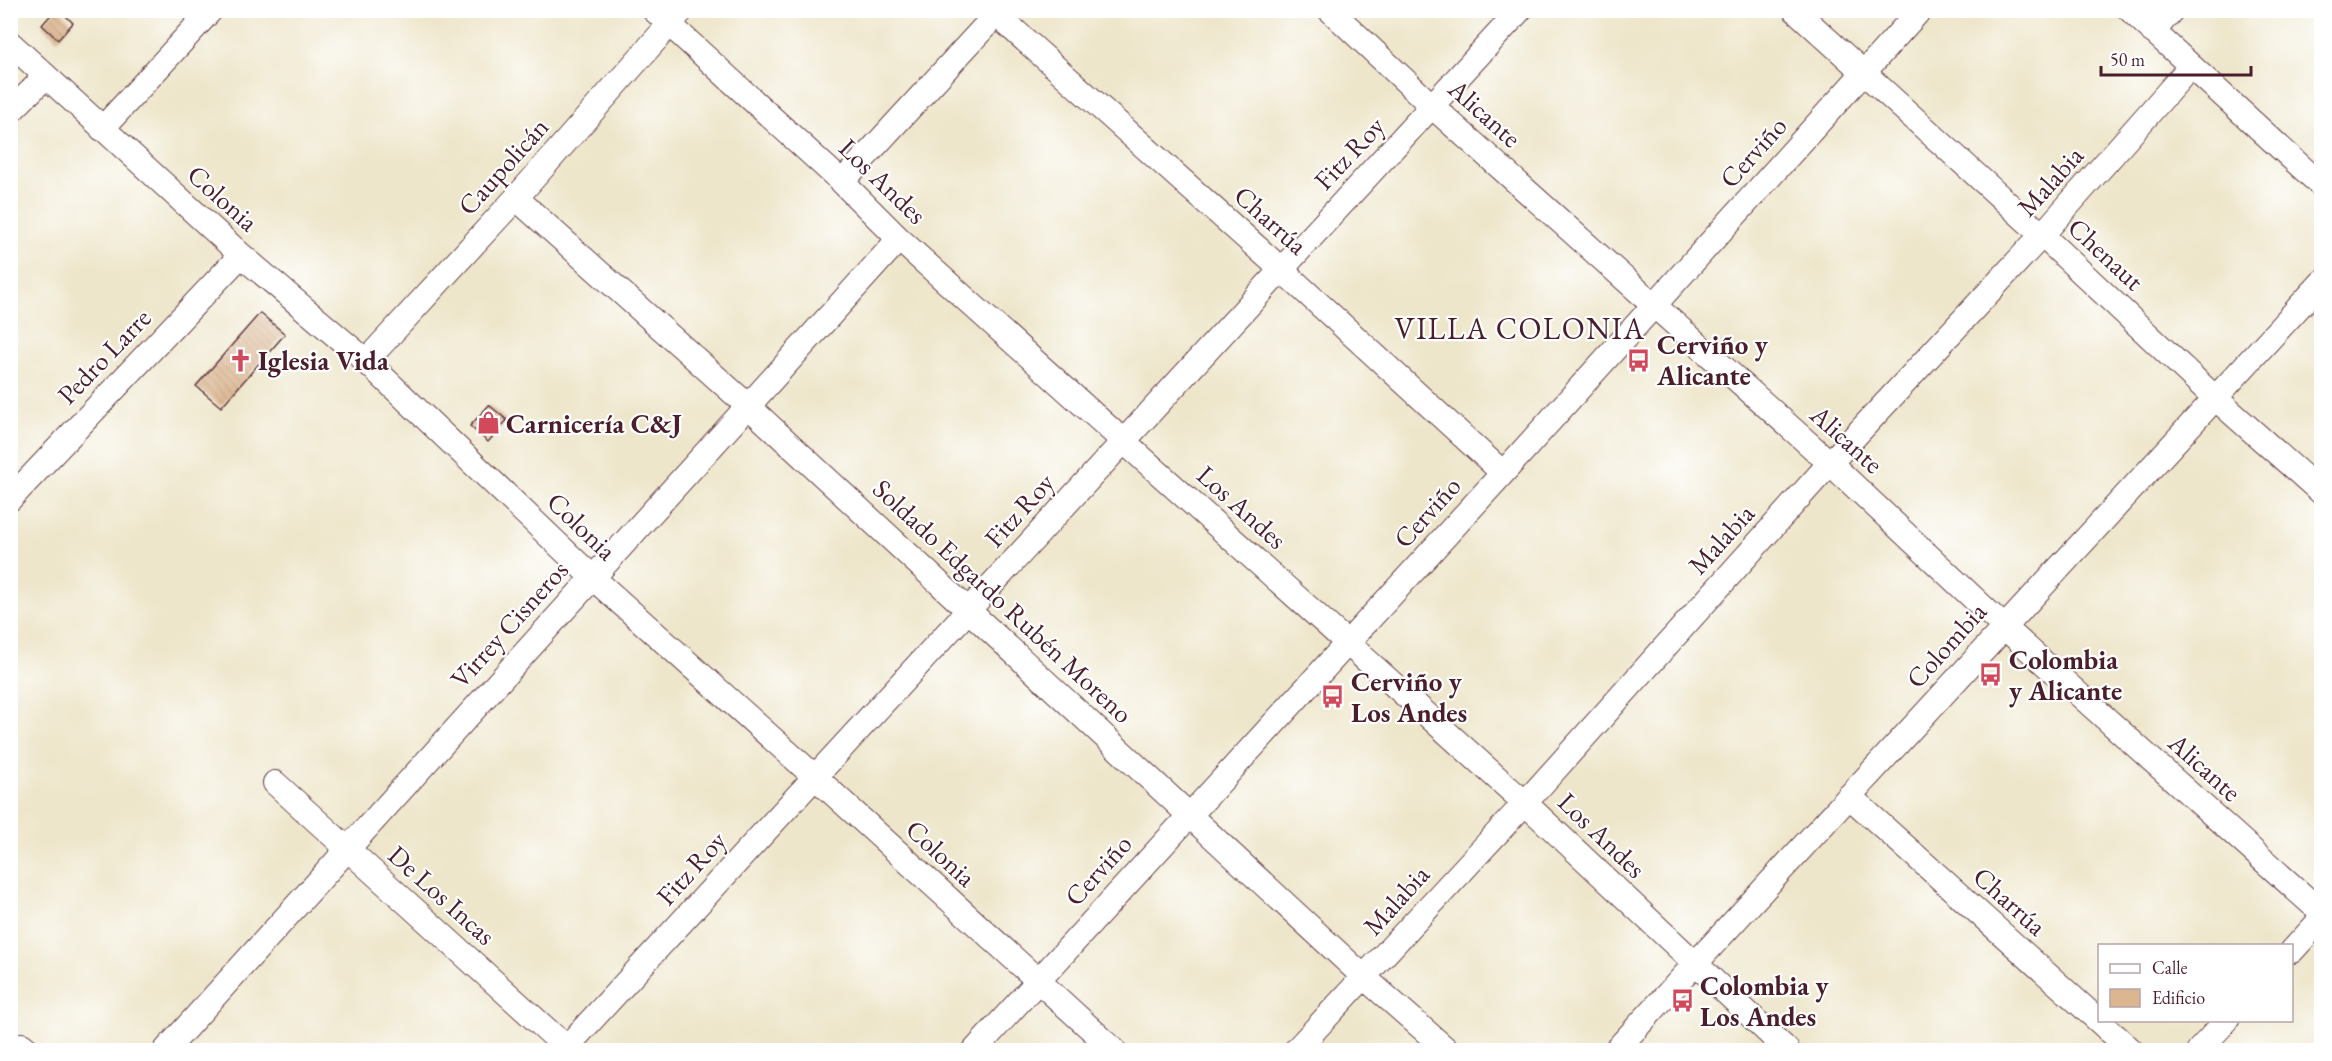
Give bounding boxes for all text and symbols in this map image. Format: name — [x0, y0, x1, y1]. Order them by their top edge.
scale bar — [2101, 39, 2251, 77]
text: 50 m — [2110, 48, 2145, 71]
street label: Alicante — [1440, 70, 1529, 155]
street label: Fitz Roy — [1306, 109, 1392, 197]
street label: Cerviño — [1712, 109, 1794, 195]
street label: Caupolicán — [450, 110, 556, 222]
street label: Los Andes — [832, 131, 934, 231]
street label: Malabia — [2009, 138, 2091, 224]
street label: Colonia — [180, 157, 266, 239]
street label: Charrúa — [1227, 178, 1315, 262]
street label: Chenaut — [2061, 210, 2152, 298]
street label: Pedro Larre — [50, 301, 158, 411]
district label: VILLA COLONIA — [1395, 309, 1645, 348]
place label: Cerviño y Alicante — [1656, 327, 1769, 393]
place label: Iglesia Vida — [258, 343, 389, 378]
church icon: Iglesia Vida — [227, 347, 253, 373]
bus stop icon: Cerviño y Alicante — [1626, 347, 1652, 373]
street label: Alicante — [1802, 396, 1891, 481]
place label: Carnicería C&J — [506, 406, 681, 441]
shop icon: Carnicería C&J — [475, 410, 501, 436]
street label: Los Andes — [1190, 457, 1294, 557]
street label: Fitz Roy — [976, 465, 1062, 555]
street label: Cerviño — [1386, 469, 1468, 555]
street label: Soldado Edgardo Rubén Moreno — [866, 471, 1140, 731]
street label: Colonia — [540, 484, 624, 568]
street label: Malabia — [1680, 496, 1762, 582]
street label: Virrey Cisneros — [442, 553, 576, 695]
street label: Colombia — [1898, 594, 1994, 695]
place label: Colombia y Alicante — [2009, 642, 2122, 708]
bus stop icon: Colombia y Alicante — [1978, 662, 2004, 688]
place label: Cerviño y Los Andes — [1351, 664, 1467, 730]
bus stop icon: Cerviño y Los Andes — [1320, 684, 1346, 710]
street label: Alicante — [2160, 724, 2249, 809]
street label: Los Andes — [1551, 785, 1653, 885]
street label: Colonia — [898, 812, 984, 894]
street label: Fitz Roy — [648, 823, 734, 913]
street label: Cerviño — [1057, 827, 1139, 913]
street label: De Los Incas — [381, 837, 503, 953]
street label: Malabia — [1355, 857, 1437, 943]
street label: Charrúa — [1966, 859, 2054, 943]
legend — [2098, 944, 2293, 1022]
text: Calle — [2152, 956, 2188, 979]
place label: Colombia y Los Andes — [1700, 968, 1829, 1034]
text: Edificio — [2152, 986, 2205, 1009]
bus stop icon: Colombia y Los Andes — [1669, 988, 1695, 1014]

